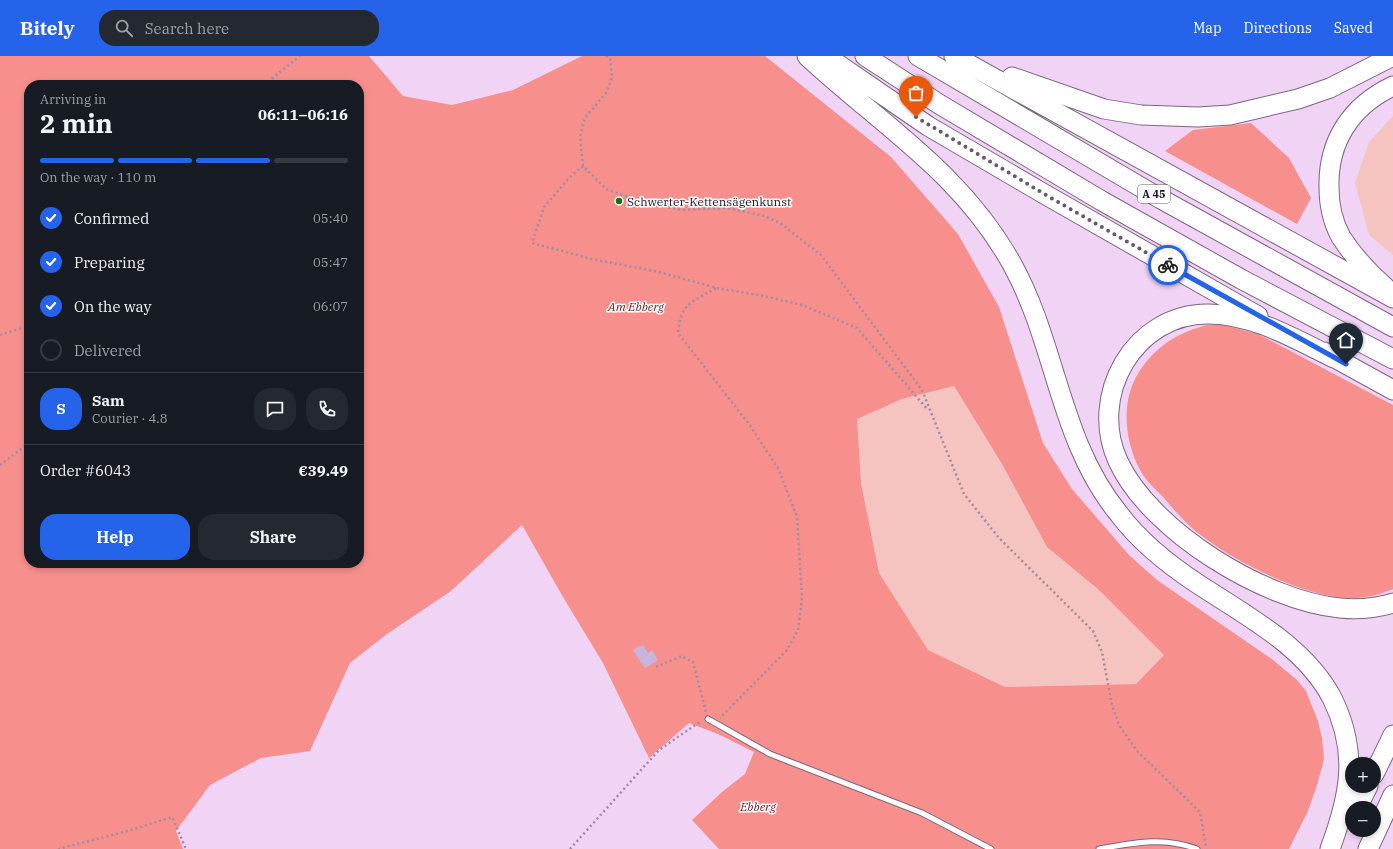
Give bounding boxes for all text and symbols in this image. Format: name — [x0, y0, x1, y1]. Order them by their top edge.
search box — [99, 10, 379, 46]
text: Bitely — [20, 16, 75, 40]
icon: search — [113, 17, 135, 39]
text: Search here — [145, 19, 229, 38]
text: Map — [1193, 19, 1222, 37]
text: Directions — [1244, 19, 1312, 37]
text: Saved — [1334, 19, 1373, 37]
pin — [899, 76, 933, 117]
icon: bag — [905, 82, 927, 104]
text: Arriving in — [40, 91, 106, 108]
text: 06:11–06:16 — [258, 105, 348, 124]
text: 2 min — [40, 106, 113, 140]
text: On the way · 110 m — [40, 169, 156, 186]
road number: A 45 — [1138, 185, 1170, 203]
place label: Schwerter-Kettensägenkunst — [627, 194, 791, 209]
marker: Schwerter-Kettensägenkunst — [614, 196, 624, 206]
icon: check — [40, 207, 62, 229]
text: Confirmed — [74, 209, 149, 228]
text: 05:40 — [313, 210, 348, 227]
courier — [1148, 245, 1188, 285]
icon: check — [40, 251, 62, 273]
text: Preparing — [74, 253, 145, 272]
text: 05:47 — [313, 254, 348, 271]
icon: bike — [1157, 254, 1179, 276]
icon: check — [40, 295, 62, 317]
text: On the way — [74, 297, 152, 316]
text: 06:07 — [313, 298, 348, 315]
park label: Am Ebberg — [607, 299, 664, 314]
pin — [1329, 323, 1363, 364]
icon: home — [1335, 329, 1357, 351]
text: Delivered — [74, 341, 142, 360]
button: chat — [254, 388, 296, 430]
button: phone — [306, 388, 348, 430]
text: Sam — [92, 391, 125, 410]
text: S — [56, 399, 66, 418]
text: Courier · 4.8 — [92, 410, 168, 427]
text: Order #6043 — [40, 461, 131, 480]
text: €39.49 — [298, 461, 348, 480]
button: Help — [40, 514, 190, 560]
button: Share — [198, 514, 348, 560]
map controls — [1345, 757, 1381, 837]
button: + — [1345, 757, 1381, 793]
park label: Ebberg — [739, 799, 776, 814]
button: − — [1345, 801, 1381, 837]

